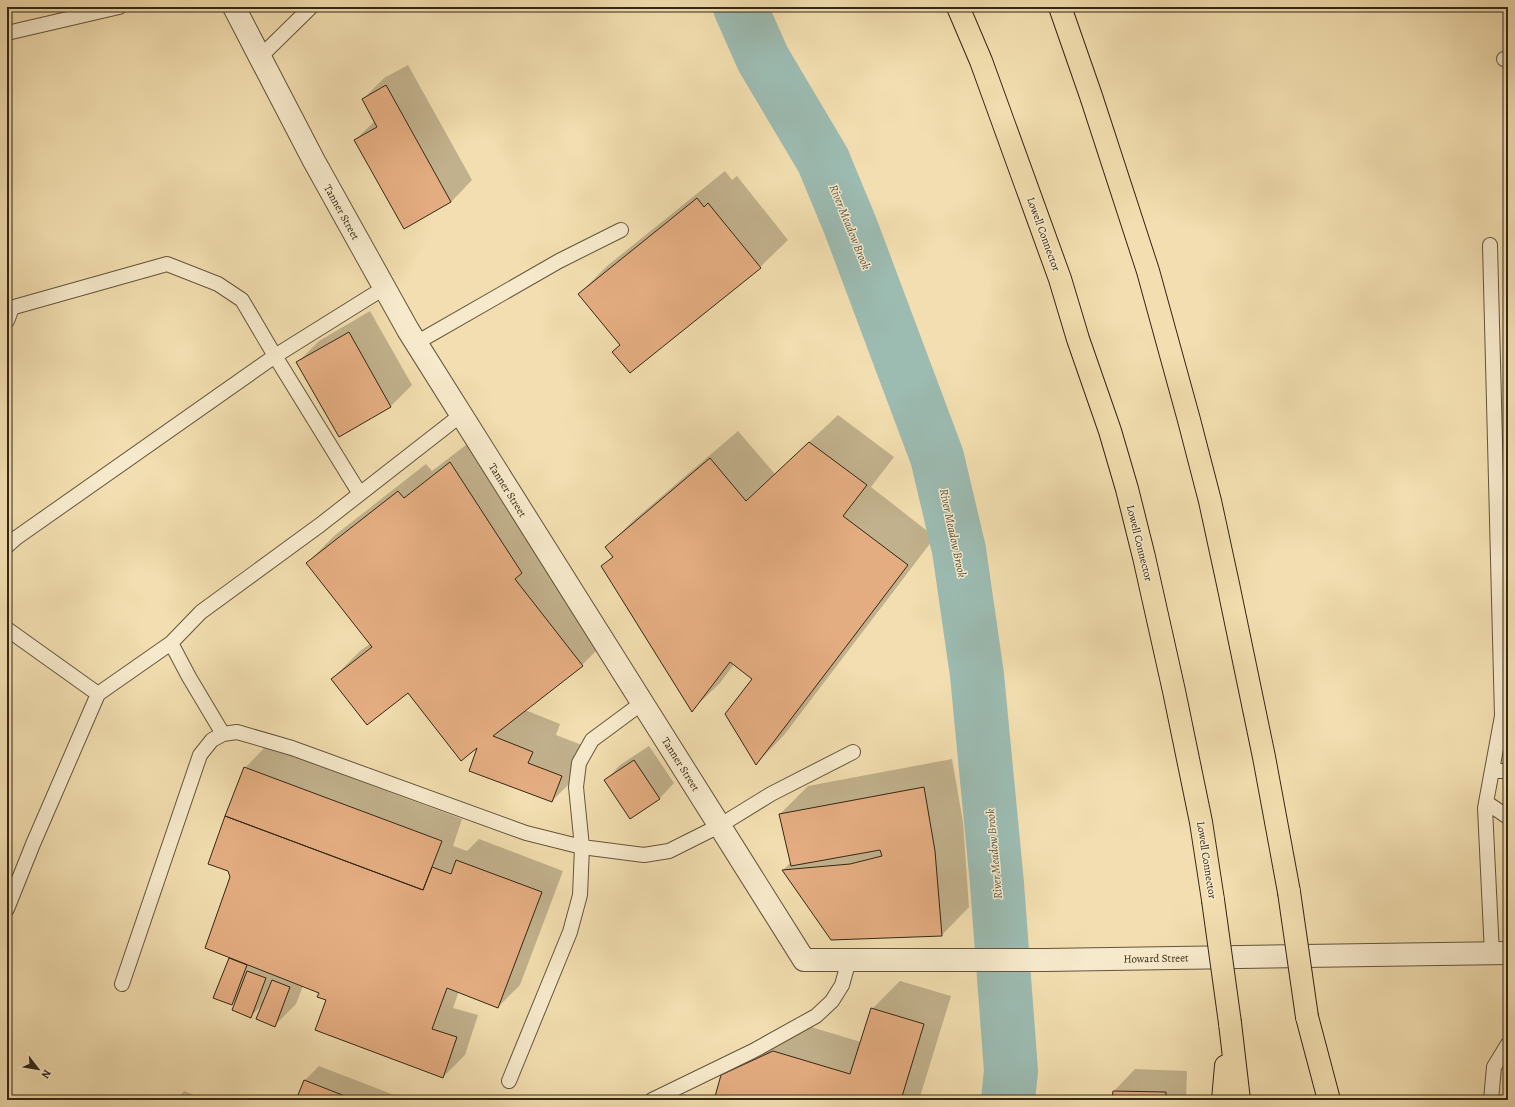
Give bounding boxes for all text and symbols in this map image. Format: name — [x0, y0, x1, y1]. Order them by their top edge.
street label: Tanner Street — [320, 182, 363, 243]
water label: River Meadow Brook — [826, 182, 875, 273]
street label: Lowell Connector — [1023, 195, 1064, 273]
street label: Tanner Street — [485, 460, 530, 520]
water label: River Meadow Brook — [936, 487, 970, 580]
street label: Lowell Connector — [1123, 503, 1156, 583]
street label: Tanner Street — [658, 734, 703, 794]
water label: River Meadow Brook — [982, 808, 1006, 900]
street label: Lowell Connector — [1193, 820, 1220, 900]
street label: Howard Street — [1123, 950, 1189, 967]
north arrow — [18, 1049, 58, 1089]
text: N — [38, 1067, 55, 1081]

